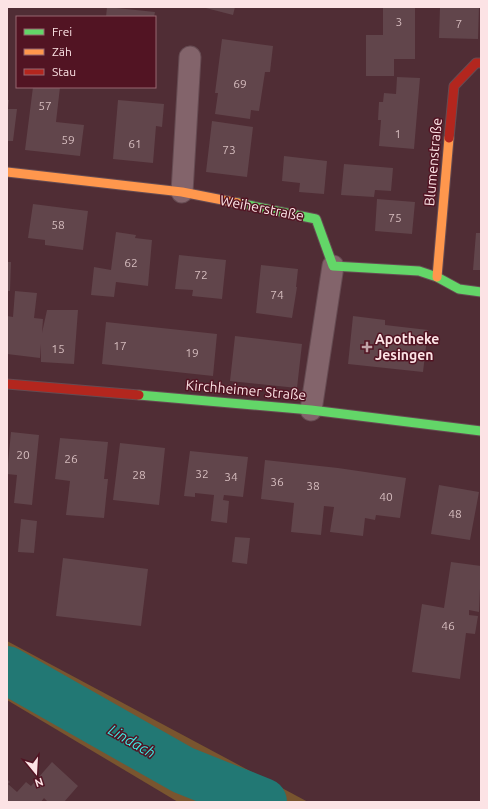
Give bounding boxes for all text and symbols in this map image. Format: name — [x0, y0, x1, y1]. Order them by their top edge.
house number: 3 — [396, 15, 402, 28]
legend — [16, 16, 156, 88]
house number: 7 — [456, 17, 462, 30]
text: Frei — [52, 25, 72, 38]
text: Zäh — [52, 45, 72, 58]
text: Stau — [52, 65, 76, 78]
house number: 69 — [233, 77, 247, 90]
house number: 57 — [38, 99, 52, 112]
street label: Blumenstraße — [421, 117, 445, 207]
house number: 1 — [395, 127, 401, 140]
house number: 59 — [61, 133, 75, 146]
house number: 61 — [128, 137, 142, 150]
house number: 73 — [222, 143, 236, 156]
street label: Weiherstraße — [219, 192, 305, 224]
house number: 75 — [388, 211, 402, 224]
house number: 58 — [51, 218, 65, 231]
house number: 62 — [124, 256, 138, 269]
house number: 72 — [194, 268, 208, 281]
house number: 74 — [270, 288, 284, 301]
place label: Apotheke Jesingen — [375, 331, 439, 363]
house number: 17 — [113, 339, 127, 352]
house number: 15 — [51, 342, 65, 355]
marker: Apotheke Jesingen — [362, 342, 372, 352]
house number: 19 — [185, 346, 199, 359]
street label: Kirchheimer Straße — [185, 377, 307, 403]
house number: 20 — [16, 448, 30, 461]
house number: 26 — [64, 452, 78, 465]
house number: 32 — [195, 467, 209, 480]
house number: 28 — [132, 468, 146, 481]
house number: 34 — [224, 470, 238, 483]
house number: 36 — [270, 475, 284, 488]
house number: 38 — [306, 479, 320, 492]
house number: 40 — [379, 490, 393, 503]
house number: 48 — [448, 507, 462, 520]
house number: 46 — [441, 619, 455, 632]
water label: Lindach — [106, 721, 158, 761]
north arrow — [16, 753, 56, 793]
text: N — [33, 776, 45, 789]

